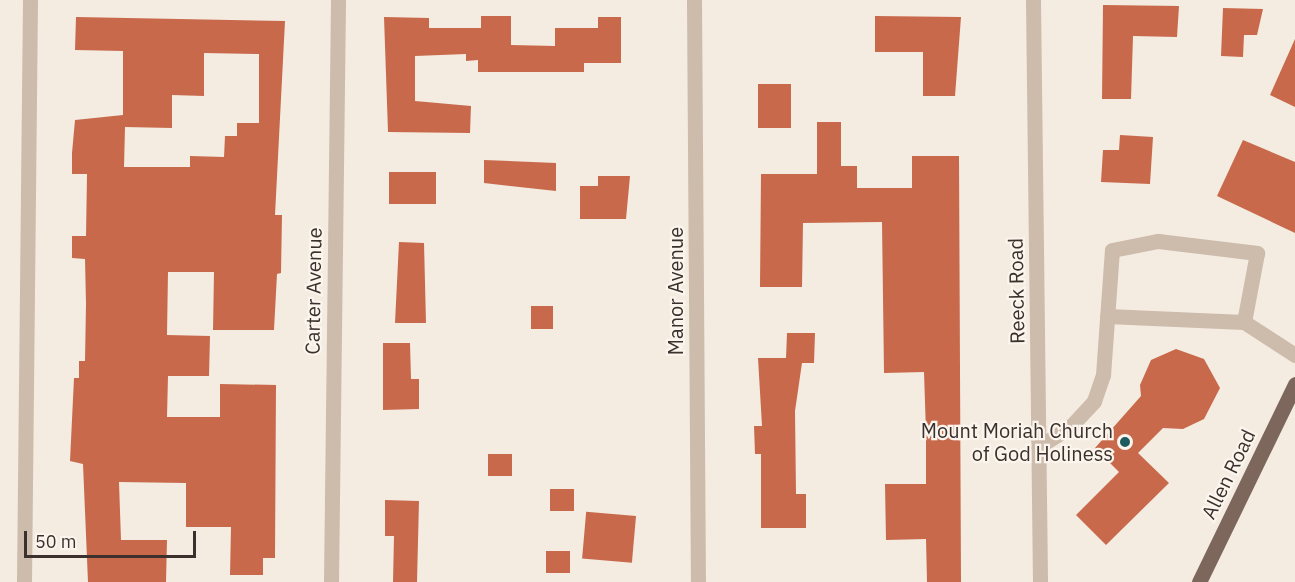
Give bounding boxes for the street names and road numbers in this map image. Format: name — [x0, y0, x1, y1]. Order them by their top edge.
street label: Carter Avenue — [300, 227, 326, 355]
street label: Manor Avenue — [663, 227, 687, 355]
street label: Reeck Road — [1003, 238, 1029, 344]
street label: Allen Road — [1196, 425, 1260, 523]

